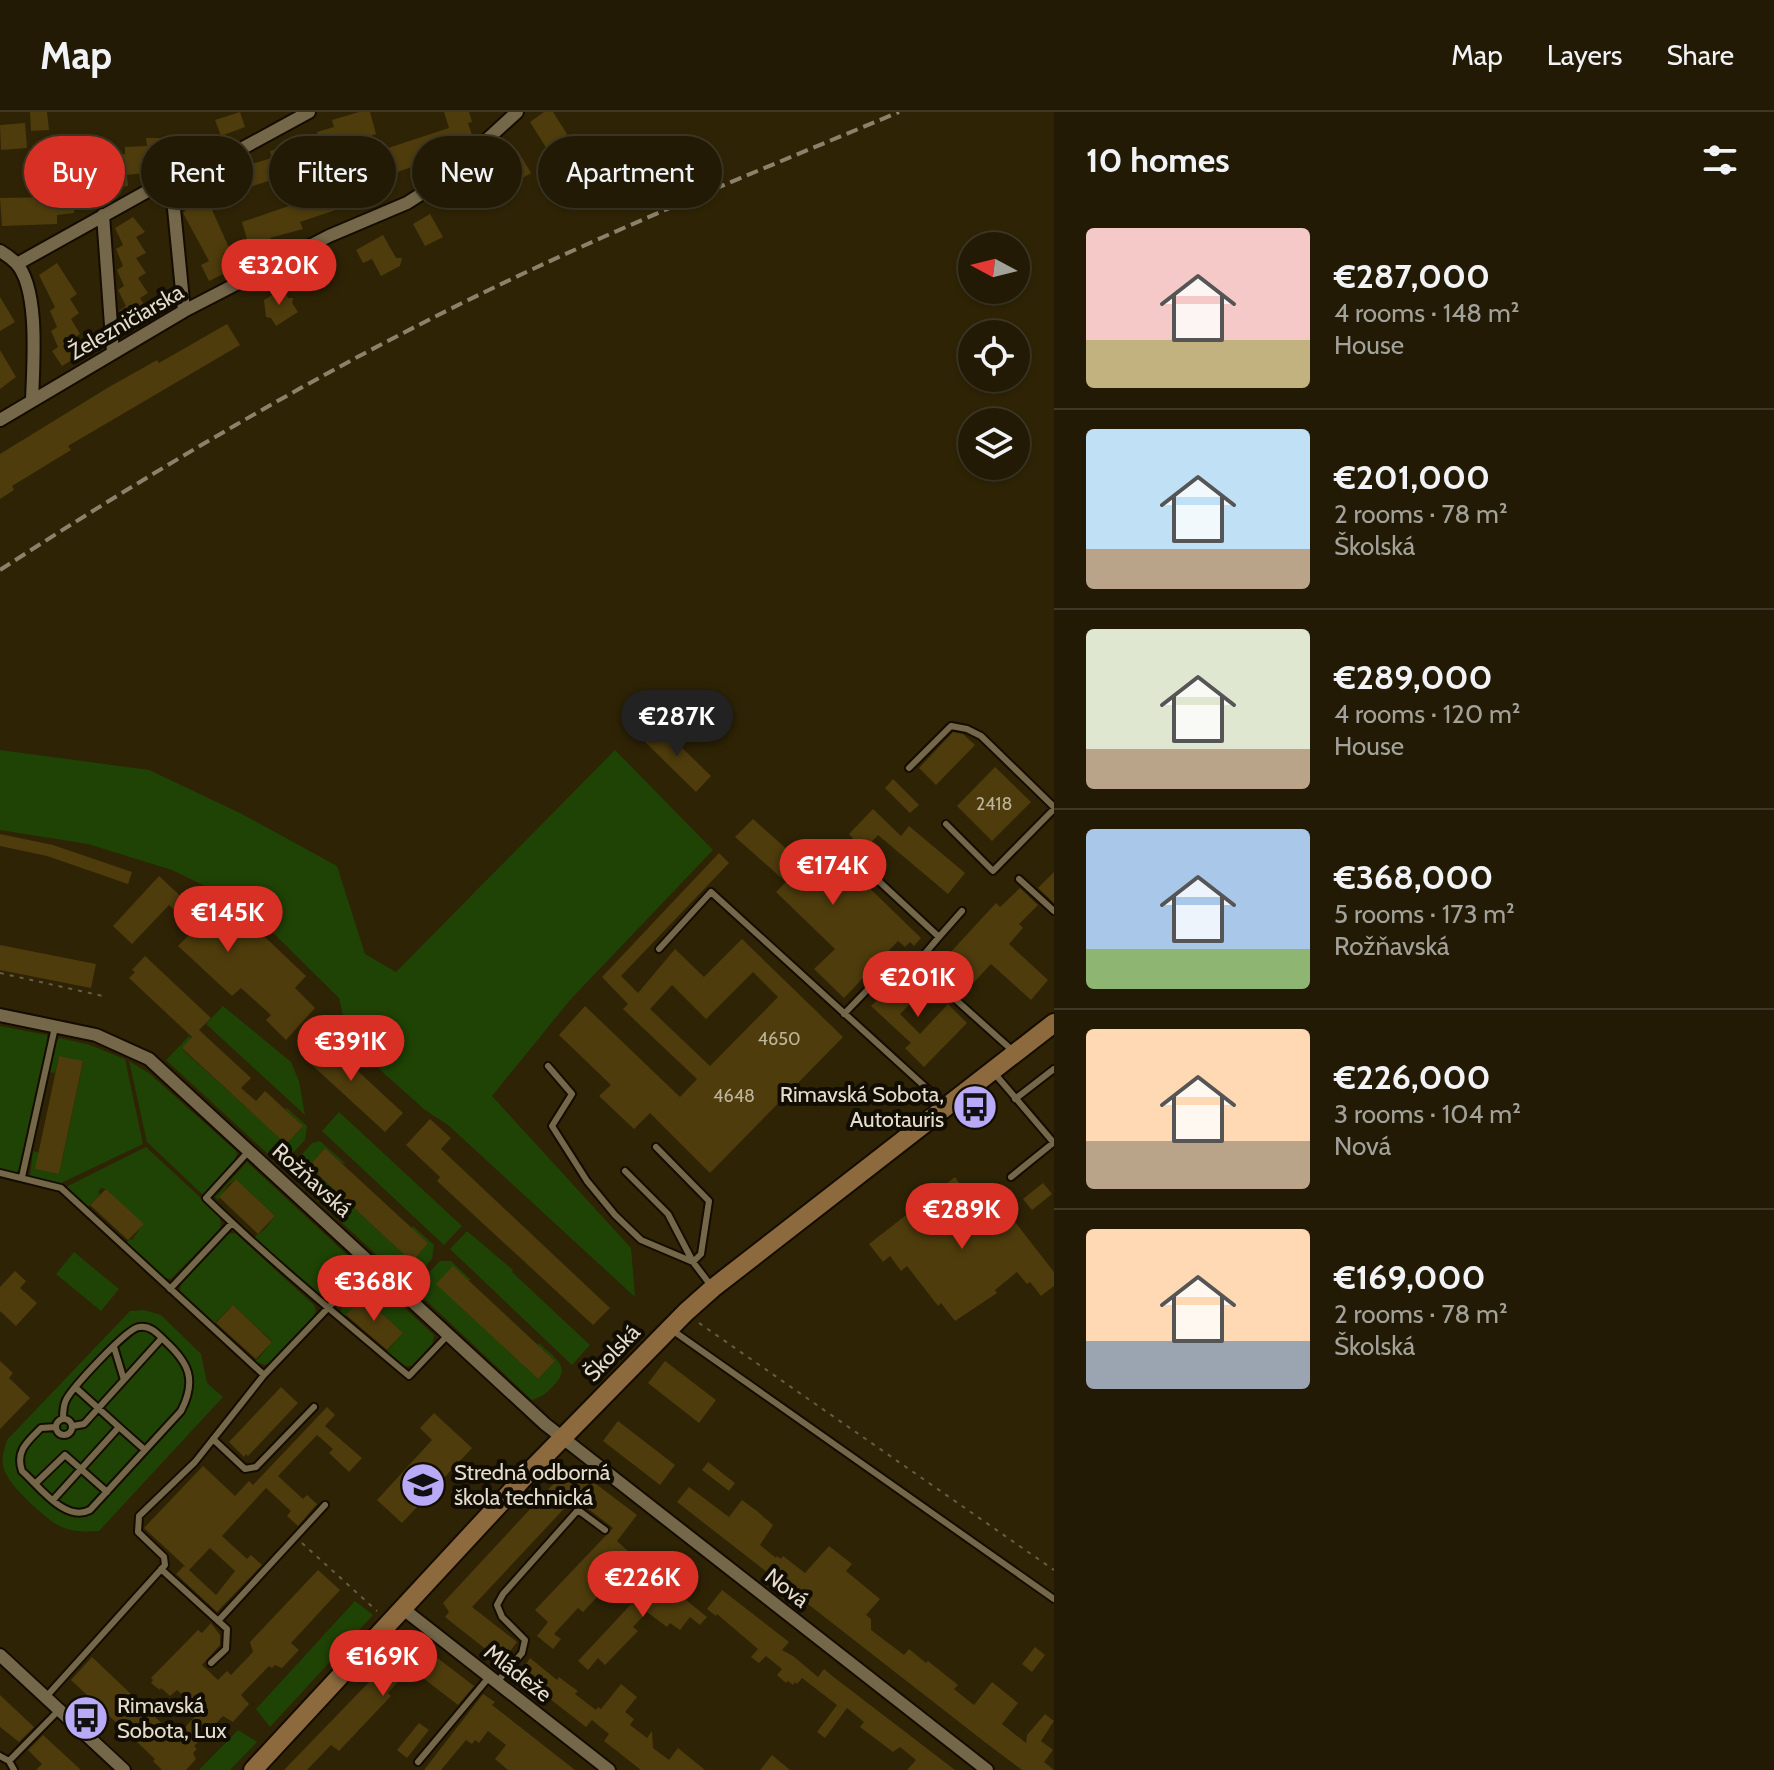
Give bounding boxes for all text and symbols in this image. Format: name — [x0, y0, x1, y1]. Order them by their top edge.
text: Map — [40, 32, 112, 79]
text: Map — [1451, 38, 1503, 72]
text: Layers — [1547, 38, 1622, 72]
text: Share — [1666, 38, 1734, 72]
chip: Buy — [24, 136, 125, 208]
chip: Rent — [141, 136, 253, 208]
chip: Filters — [269, 136, 396, 208]
chip: New — [412, 136, 522, 208]
chip: Apartment — [538, 136, 722, 208]
icon: filters — [1698, 138, 1742, 182]
text: 10 homes — [1086, 139, 1230, 181]
north arrow — [958, 232, 1030, 304]
map controls — [958, 232, 1030, 480]
pin: €320K — [223, 239, 335, 307]
text: €320K — [239, 249, 319, 281]
text: €287,000 — [1334, 255, 1490, 297]
icon: home — [1150, 260, 1246, 356]
street label: Železničiarska — [64, 278, 189, 366]
text: 4 rooms · 148 m² — [1334, 297, 1519, 329]
button: locate — [958, 320, 1030, 392]
text: House — [1334, 329, 1404, 361]
button: layers — [958, 408, 1030, 480]
text: €201,000 — [1334, 456, 1490, 498]
icon: home — [1150, 461, 1246, 557]
text: 2 rooms · 78 m² — [1334, 498, 1508, 530]
text: Školská — [1334, 530, 1415, 562]
text: €289,000 — [1334, 656, 1492, 698]
icon: home — [1150, 661, 1246, 757]
pin: €287K — [621, 690, 733, 758]
text: 4 rooms · 120 m² — [1334, 698, 1520, 730]
text: €287K — [639, 700, 715, 732]
text: House — [1334, 730, 1404, 762]
house number: 2418 — [976, 793, 1012, 815]
pin: €174K — [777, 839, 889, 907]
text: €174K — [797, 849, 869, 881]
text: €368,000 — [1334, 856, 1493, 898]
icon: home — [1150, 861, 1246, 957]
pin: €145K — [172, 886, 284, 954]
text: €145K — [192, 896, 264, 928]
text: 5 rooms · 173 m² — [1334, 898, 1515, 930]
text: Rožňavská — [1334, 930, 1449, 962]
pin: €201K — [862, 951, 974, 1019]
text: €201K — [881, 961, 955, 993]
pin: €391K — [295, 1015, 407, 1083]
text: €391K — [315, 1025, 387, 1057]
house number: 4650 — [758, 1028, 800, 1050]
text: €226,000 — [1334, 1056, 1490, 1098]
icon: home — [1150, 1061, 1246, 1157]
place label: Rimavská Sobota, Autotauris — [780, 1081, 944, 1133]
bus stop icon: Rimavská Sobota, Autotauris — [951, 1083, 999, 1131]
house number: 4648 — [713, 1085, 755, 1107]
text: 3 rooms · 104 m² — [1334, 1098, 1521, 1130]
text: Nová — [1334, 1130, 1391, 1162]
street label: Rožňavská — [267, 1137, 358, 1223]
pin: €289K — [906, 1183, 1018, 1251]
text: €289K — [923, 1193, 1001, 1225]
pin: €368K — [318, 1255, 430, 1323]
text: €169,000 — [1334, 1256, 1486, 1298]
icon: home — [1150, 1261, 1246, 1357]
text: €368K — [335, 1265, 413, 1297]
text: 2 rooms · 78 m² — [1334, 1298, 1508, 1330]
street label: Školská — [578, 1319, 646, 1387]
text: Školská — [1334, 1330, 1415, 1362]
place label: Stredná odborná škola technická — [454, 1459, 611, 1511]
school or university icon: Stredná odborná škola technická — [399, 1461, 447, 1509]
pin: €226K — [587, 1551, 699, 1619]
text: €226K — [605, 1561, 681, 1593]
street label: Nová — [760, 1562, 815, 1614]
pin: €169K — [327, 1630, 439, 1698]
street label: Mládeže — [479, 1638, 557, 1708]
text: €169K — [347, 1640, 419, 1672]
place label: Rimavská Sobota, Lux — [117, 1692, 227, 1744]
bus stop icon: Rimavská Sobota, Lux — [62, 1694, 110, 1742]

